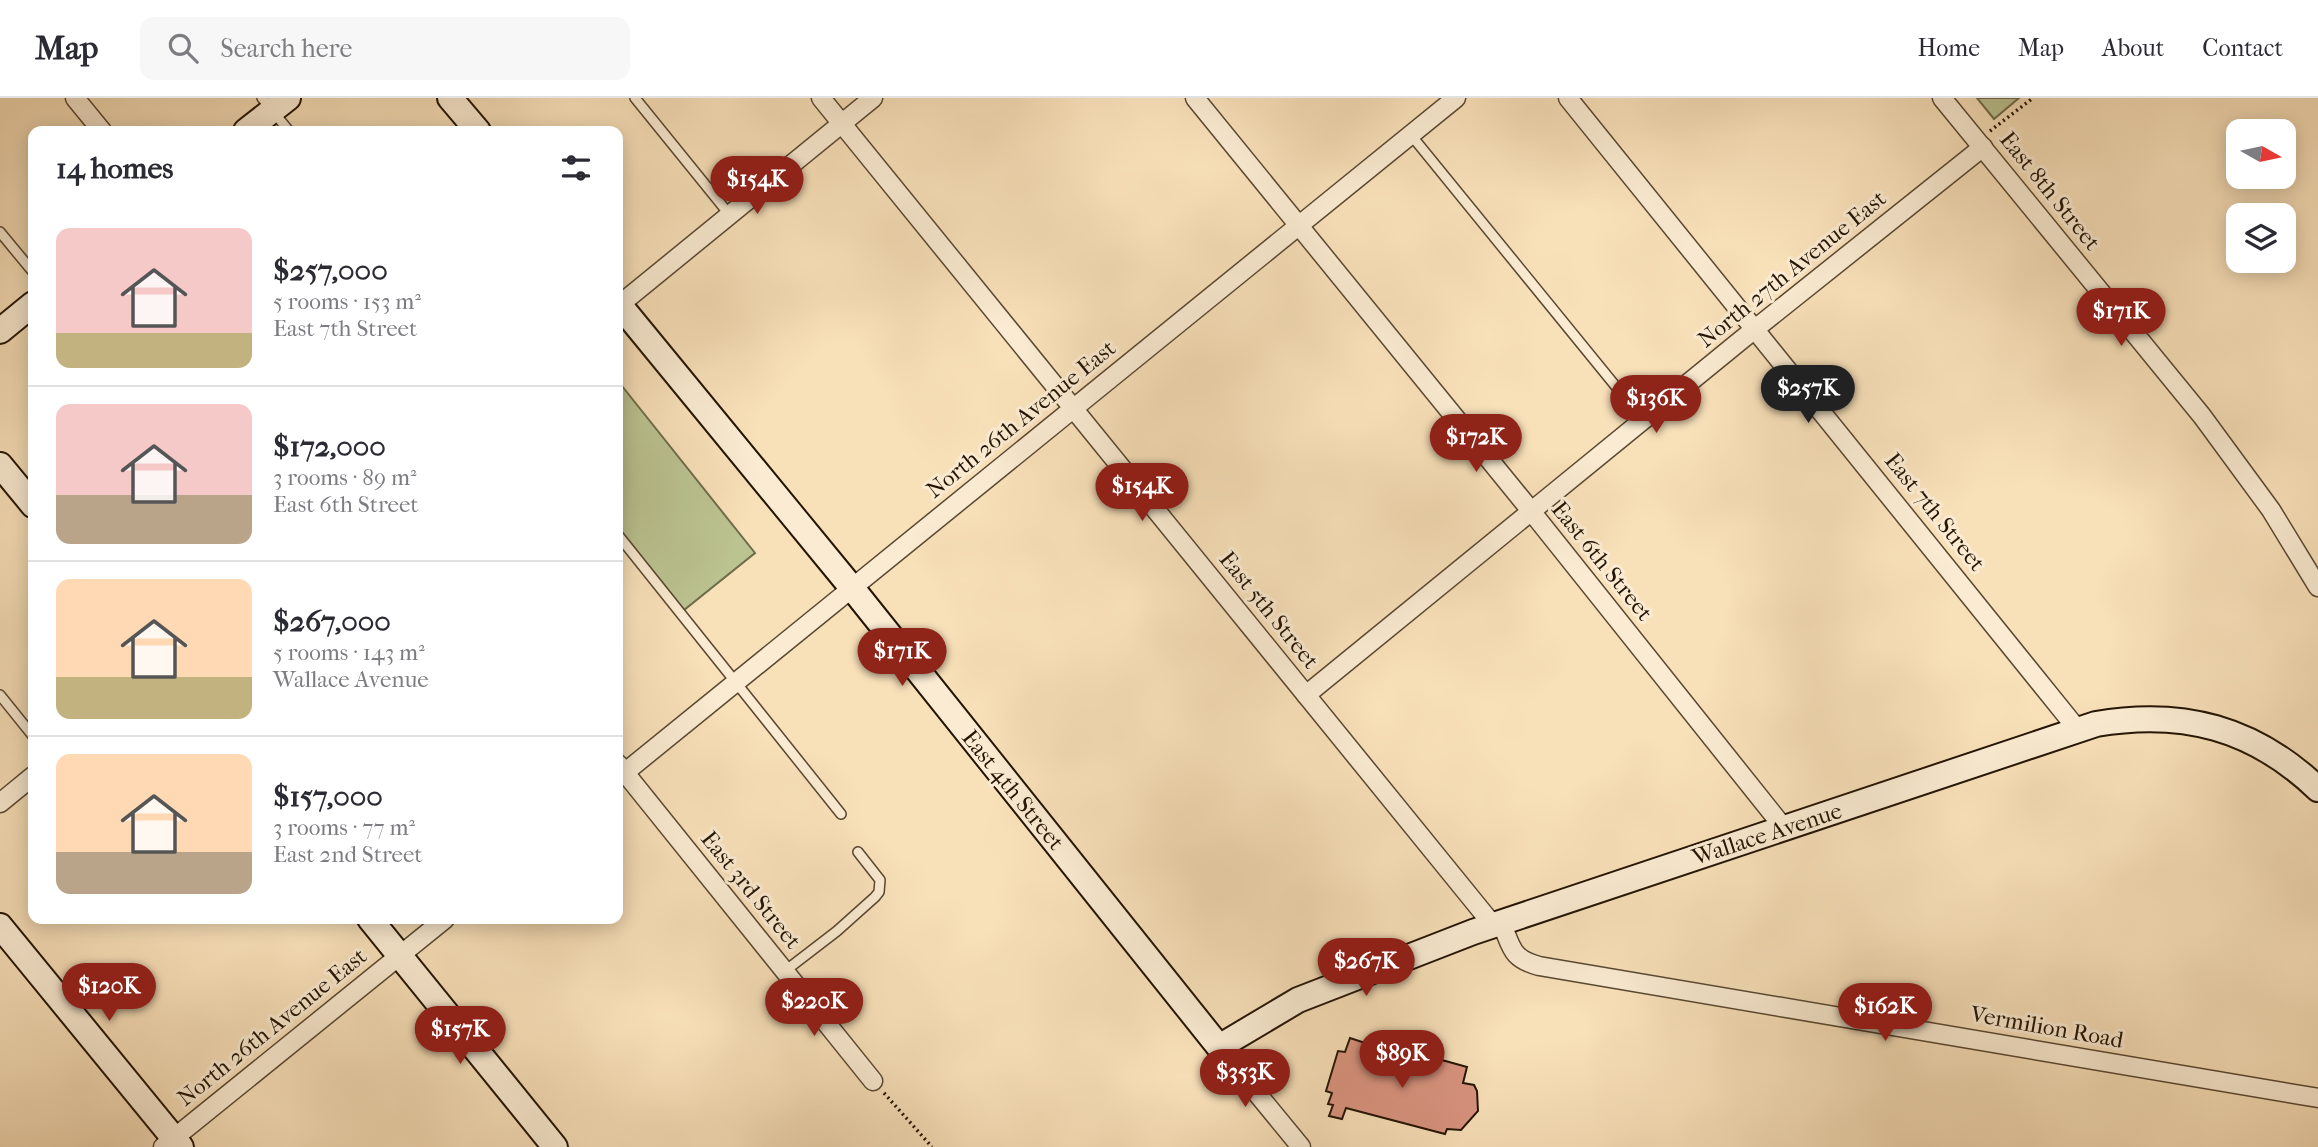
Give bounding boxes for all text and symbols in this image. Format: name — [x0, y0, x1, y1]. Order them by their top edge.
search box — [140, 17, 630, 80]
text: Map — [35, 29, 98, 68]
icon: search — [164, 29, 202, 67]
text: Search here — [220, 33, 352, 64]
text: Home — [1918, 34, 1980, 62]
text: Map — [2018, 34, 2064, 62]
text: About — [2102, 34, 2164, 62]
text: Contact — [2202, 34, 2283, 62]
north arrow — [2226, 119, 2296, 189]
map controls — [2226, 119, 2296, 273]
street label: East 8th Street — [1994, 126, 2106, 256]
icon: filters — [557, 149, 595, 187]
text: 14 homes — [56, 151, 173, 186]
pin: $154K — [708, 156, 806, 216]
text: $154K — [726, 165, 788, 192]
street label: North 27th Avenue East — [1693, 185, 1891, 353]
button: layers — [2226, 203, 2296, 273]
text: $257,000 — [273, 253, 388, 288]
icon: home — [112, 256, 196, 340]
text: 5 rooms · 153 m² — [273, 288, 421, 315]
pin: $171K — [2072, 288, 2170, 348]
text: $171K — [2093, 297, 2149, 324]
text: East 7th Street — [273, 315, 417, 342]
street label: North 26th Avenue East — [921, 334, 1121, 504]
pin: $257K — [1759, 366, 1857, 425]
text: $257K — [1777, 374, 1839, 401]
pin: $136K — [1607, 376, 1705, 435]
text: $136K — [1626, 384, 1686, 411]
pin: $172K — [1427, 414, 1525, 474]
text: $172K — [1446, 423, 1506, 450]
text: $172,000 — [273, 429, 386, 464]
icon: home — [112, 432, 196, 516]
street label: East 7th Street — [1879, 447, 1991, 577]
text: 3 rooms · 89 m² — [273, 464, 417, 491]
pin: $154K — [1093, 464, 1191, 523]
text: $154K — [1111, 472, 1173, 499]
text: East 6th Street — [273, 491, 419, 518]
street label: East 6th Street — [1546, 496, 1658, 626]
street label: East 5th Street — [1214, 546, 1324, 674]
text: $267,000 — [273, 604, 391, 639]
icon: home — [112, 607, 196, 691]
pin: $171K — [853, 628, 951, 688]
text: $171K — [874, 637, 930, 664]
text: 5 rooms · 143 m² — [273, 639, 425, 666]
text: Wallace Avenue — [273, 666, 429, 693]
street label: East 4th Street — [956, 725, 1070, 855]
text: $157,000 — [273, 779, 383, 814]
icon: home — [112, 782, 196, 866]
street label: Wallace Avenue — [1688, 797, 1845, 871]
text: 3 rooms · 77 m² — [273, 814, 415, 841]
street label: East 3rd Street — [695, 826, 807, 954]
text: East 2nd Street — [273, 841, 423, 868]
pin: $267K — [1317, 939, 1415, 998]
street label: North 26th Avenue East — [172, 942, 372, 1112]
text: $267K — [1334, 947, 1398, 974]
pin: $120K — [60, 964, 158, 1023]
text: $120K — [78, 972, 140, 999]
pin: $220K — [765, 978, 863, 1038]
pin: $162K — [1836, 984, 1934, 1043]
text: $220K — [781, 987, 847, 1014]
text: $162K — [1854, 992, 1916, 1019]
street label: Vermilion Road — [1967, 1000, 2126, 1054]
pin: $157K — [411, 1006, 509, 1066]
text: $157K — [431, 1015, 489, 1042]
pin: $89K — [1361, 1030, 1443, 1090]
text: $89K — [1376, 1039, 1429, 1066]
pin: $353K — [1196, 1049, 1294, 1109]
text: $353K — [1216, 1058, 1274, 1085]

